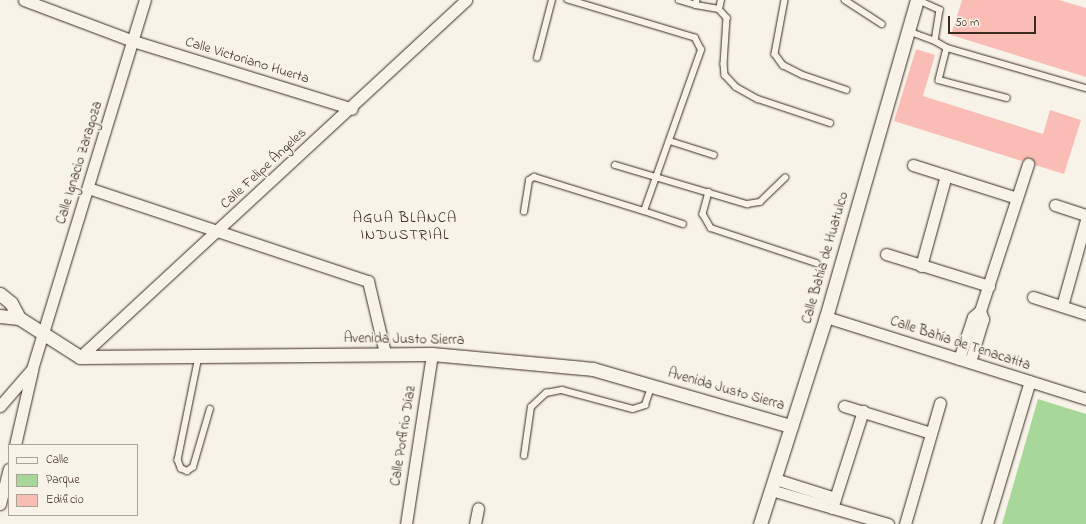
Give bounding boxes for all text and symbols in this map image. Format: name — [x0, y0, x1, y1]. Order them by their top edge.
scale bar — [950, 8, 1038, 34]
text: 50 m — [955, 14, 979, 32]
street label: Calle Victoriano Huerta — [183, 34, 311, 88]
street label: Calle Ignacio Zaragoza — [53, 99, 107, 227]
street label: Calle Felipe Ángeles — [218, 125, 310, 213]
street label: Calle Bahía de Huatulco — [799, 190, 853, 326]
district label: AGUA BLANCA INDUSTRIAL — [353, 209, 457, 244]
street label: Calle Bahía de Tenacatita — [888, 313, 1032, 375]
street label: Avenida Justo Sierra — [344, 331, 464, 349]
street label: Avenida Justo Sierra — [666, 365, 786, 415]
street label: Calle Porfirio Díaz — [388, 385, 420, 487]
legend — [8, 444, 138, 516]
text: Calle — [46, 451, 68, 469]
text: Parque — [46, 471, 80, 489]
text: Edificio — [46, 491, 84, 509]

